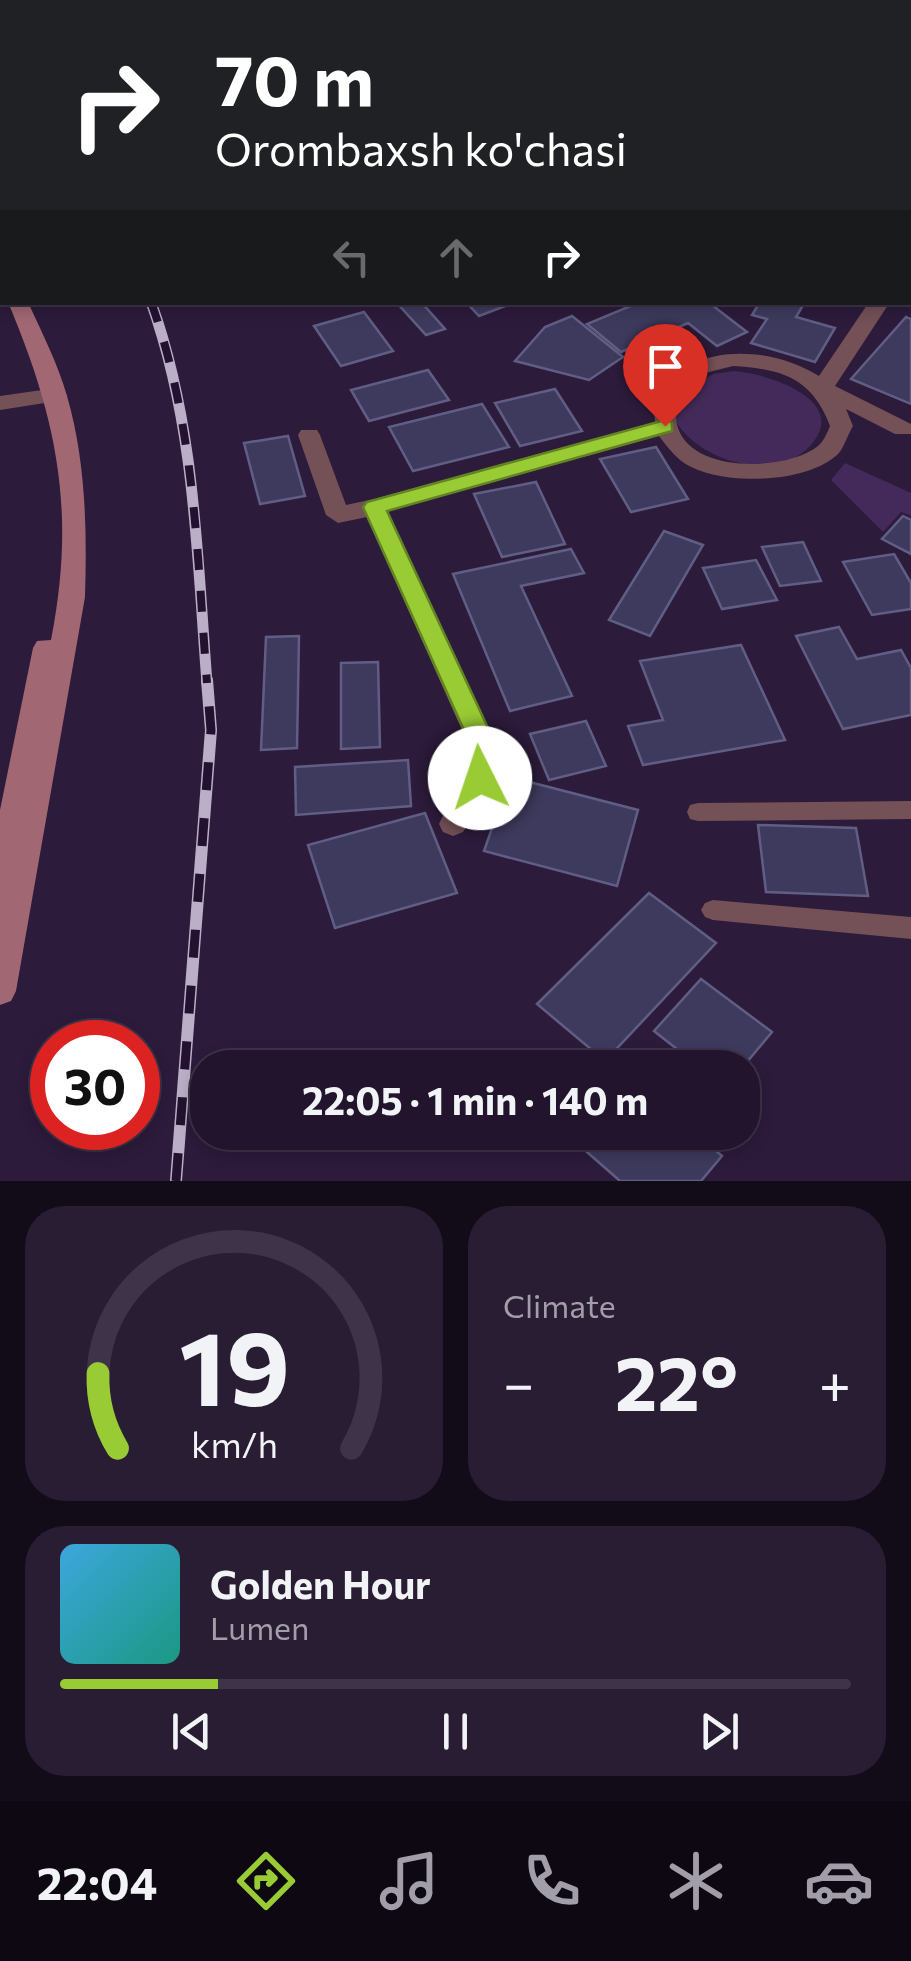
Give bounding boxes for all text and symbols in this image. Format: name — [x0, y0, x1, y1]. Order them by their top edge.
text: 70 m — [215, 35, 374, 120]
icon: right — [50, 40, 180, 170]
text: Orombaxsh ko'chasi — [215, 120, 627, 175]
icon: left — [324, 230, 379, 285]
icon: ahead — [429, 230, 484, 285]
icon: right — [534, 230, 589, 285]
pin — [623, 324, 708, 427]
icon: arrive — [638, 339, 693, 394]
position arrow — [428, 726, 532, 830]
speed limit sign: 30 — [30, 1020, 160, 1150]
text: 22:05 · 1 min · 140 m — [302, 1076, 648, 1123]
text: Climate — [503, 1285, 616, 1325]
text: 19 — [178, 1300, 290, 1427]
text: 22° — [615, 1335, 738, 1426]
text: − — [503, 1348, 534, 1415]
text: + — [819, 1348, 851, 1415]
text: km/h — [191, 1422, 277, 1465]
text: Golden Hour — [210, 1560, 431, 1607]
text: Lumen — [210, 1607, 309, 1647]
icon: previous — [164, 1704, 219, 1759]
icon: pause — [428, 1704, 483, 1759]
icon: next — [692, 1704, 747, 1759]
icon: directions — [231, 1846, 301, 1916]
icon: music — [374, 1846, 444, 1916]
icon: phone — [517, 1846, 587, 1916]
icon: climate — [661, 1846, 731, 1916]
icon: car — [804, 1846, 874, 1916]
text: 22:04 — [37, 1854, 157, 1909]

